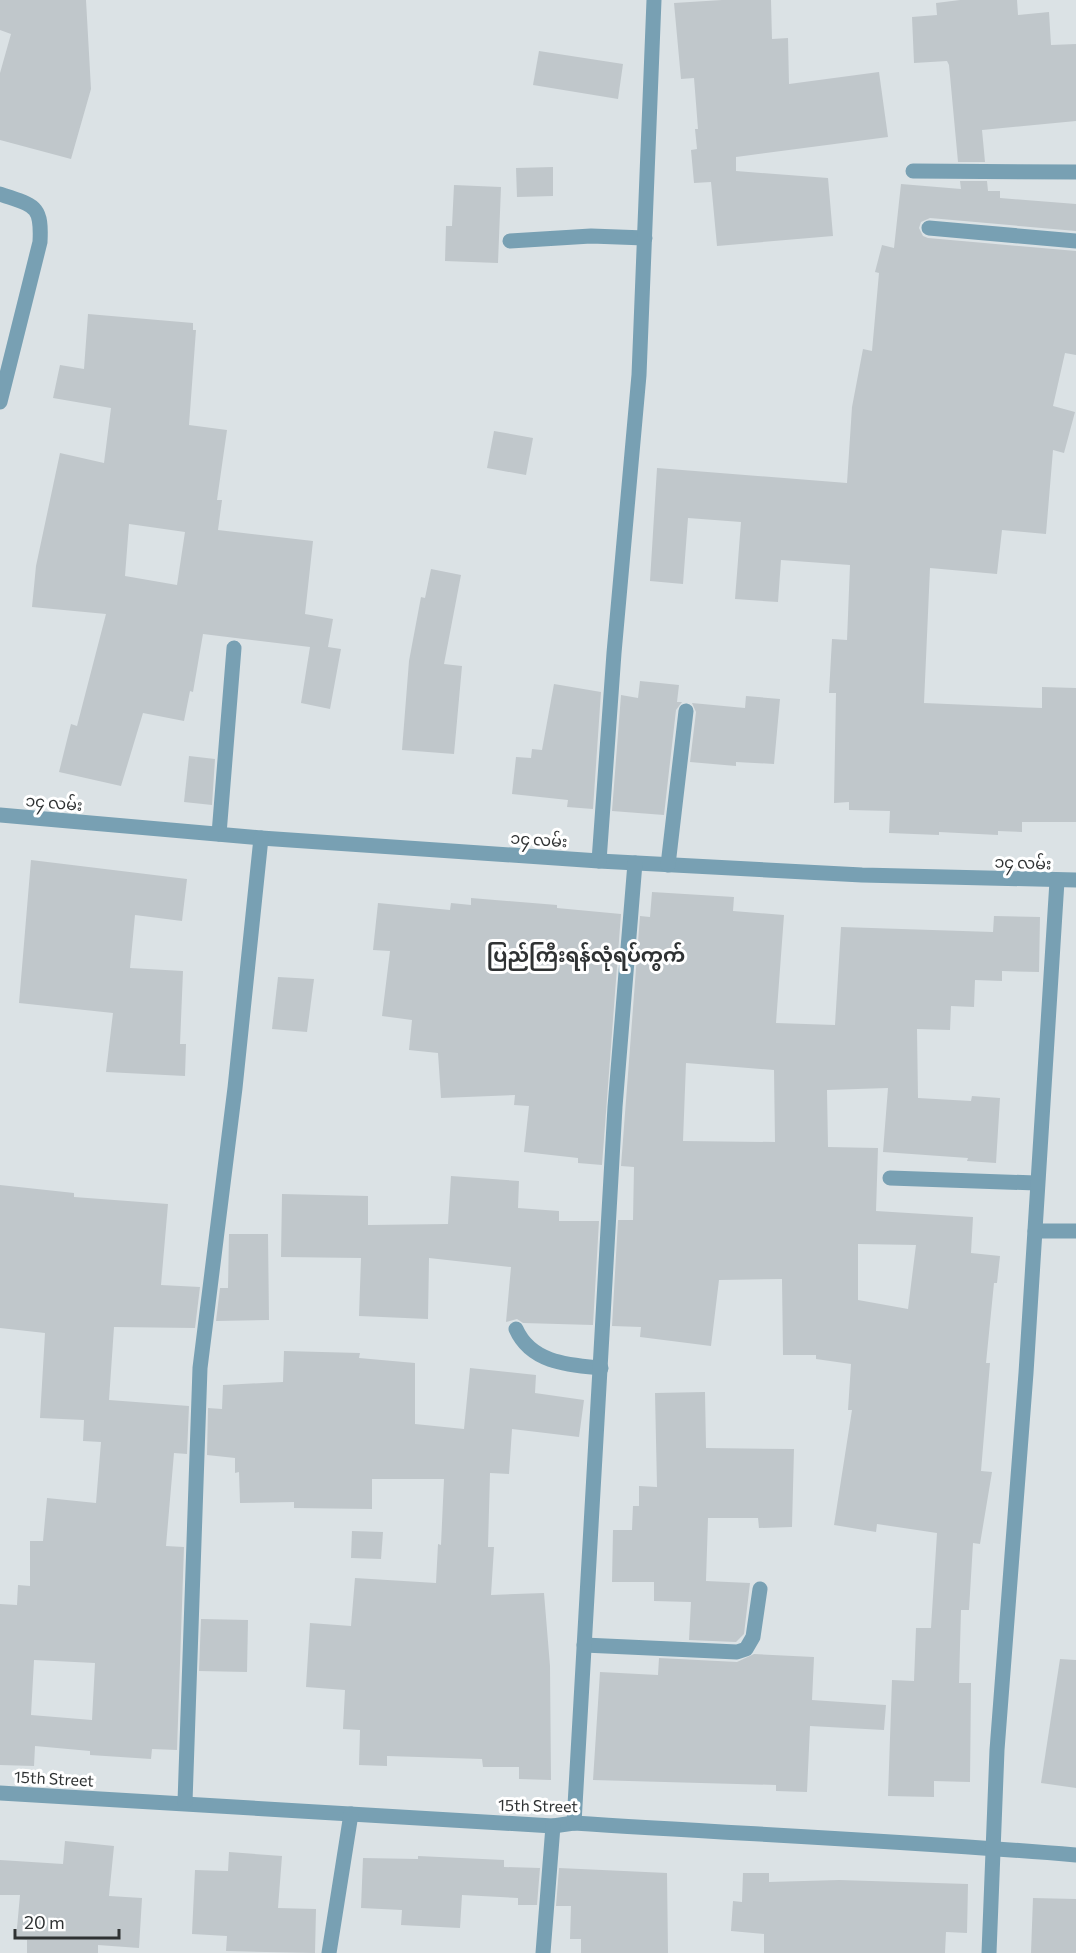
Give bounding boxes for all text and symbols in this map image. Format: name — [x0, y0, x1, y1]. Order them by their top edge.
street label: ၁၄ လမ်း — [24, 789, 83, 819]
street label: ၁၄ လမ်း — [509, 827, 568, 855]
street label: ၁၄ လမ်း — [994, 851, 1052, 877]
district label: ပြည်ကြီးရန်လုံရပ်ကွက် — [487, 942, 685, 971]
street label: 15th Street — [14, 1766, 95, 1790]
street label: 15th Street — [498, 1795, 579, 1815]
scale bar — [15, 1902, 118, 1940]
text: 20 m — [24, 1911, 65, 1933]

